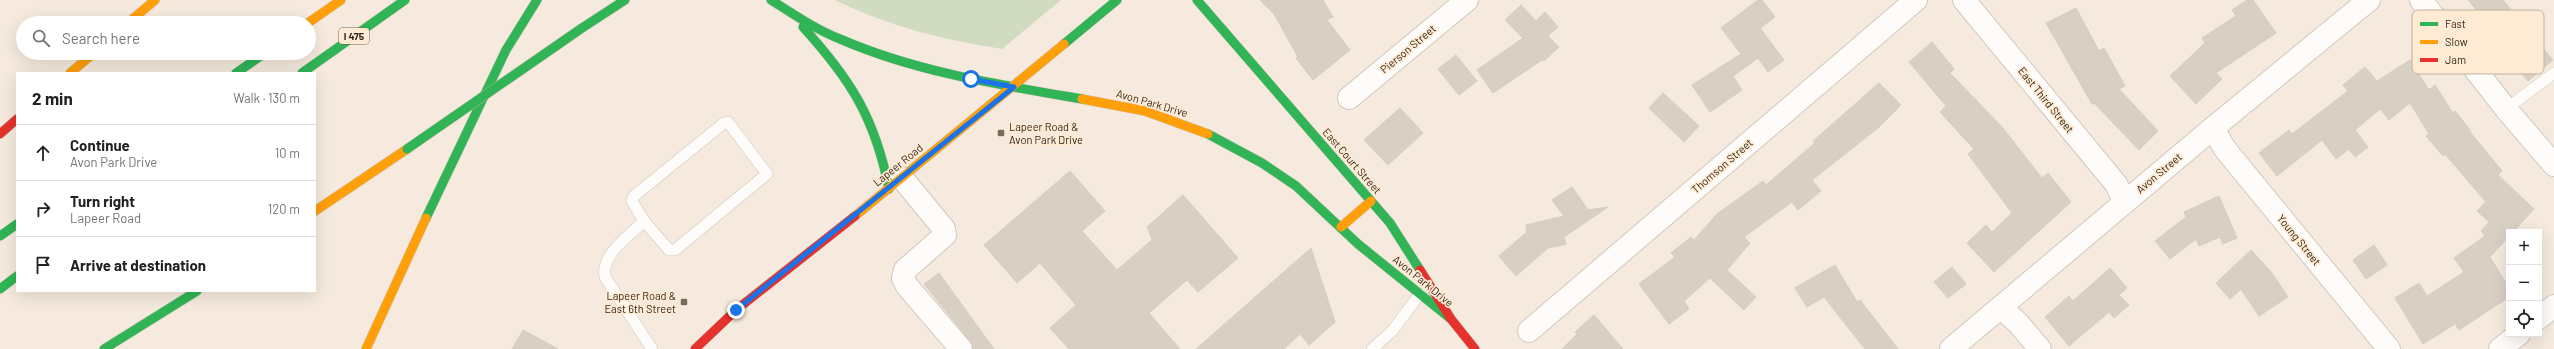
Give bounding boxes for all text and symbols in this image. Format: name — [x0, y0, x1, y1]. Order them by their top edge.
legend — [2412, 10, 2544, 74]
search box — [16, 16, 316, 60]
text: Fast — [2445, 17, 2466, 30]
street label: Pierson Street — [1377, 22, 1438, 76]
icon: search — [30, 27, 52, 49]
road number: I 475 — [339, 28, 369, 44]
text: Search here — [62, 29, 140, 47]
text: Slow — [2445, 35, 2468, 48]
text: Jam — [2445, 53, 2466, 66]
street label: East Third Street — [2016, 64, 2077, 135]
route start — [962, 70, 980, 88]
street label: Avon Park Drive — [1115, 86, 1190, 119]
text: 2 min — [32, 88, 73, 108]
text: Walk · 130 m — [233, 90, 300, 106]
place label: Lapeer Road & Avon Park Drive — [1009, 120, 1083, 146]
street label: East Court Street — [1320, 125, 1384, 196]
marker: Lapeer Road & Avon Park Drive — [996, 128, 1006, 138]
text: Continue — [70, 136, 130, 154]
street label: Thomson Street — [1688, 136, 1755, 196]
street label: Lapeer Road — [870, 141, 925, 189]
icon: ahead — [32, 142, 54, 164]
text: 10 m — [275, 145, 300, 161]
street label: Avon Street — [2133, 150, 2184, 195]
text: Avon Park Drive — [70, 154, 157, 170]
text: Turn right — [70, 192, 135, 210]
icon: right — [32, 198, 54, 220]
text: 120 m — [268, 201, 300, 217]
text: Lapeer Road — [70, 210, 141, 226]
street label: Young Street — [2275, 212, 2324, 268]
map controls — [2506, 229, 2542, 337]
button: + — [2506, 229, 2542, 265]
street label: Avon Park Drive — [1391, 252, 1456, 309]
icon: arrive — [32, 254, 54, 276]
text: Arrive at destination — [70, 256, 206, 274]
button: − — [2506, 265, 2542, 301]
place label: Lapeer Road & East 6th Street — [604, 289, 676, 315]
marker: Lapeer Road & East 6th Street — [679, 297, 689, 307]
route end — [727, 301, 745, 319]
button: locate — [2506, 301, 2542, 337]

